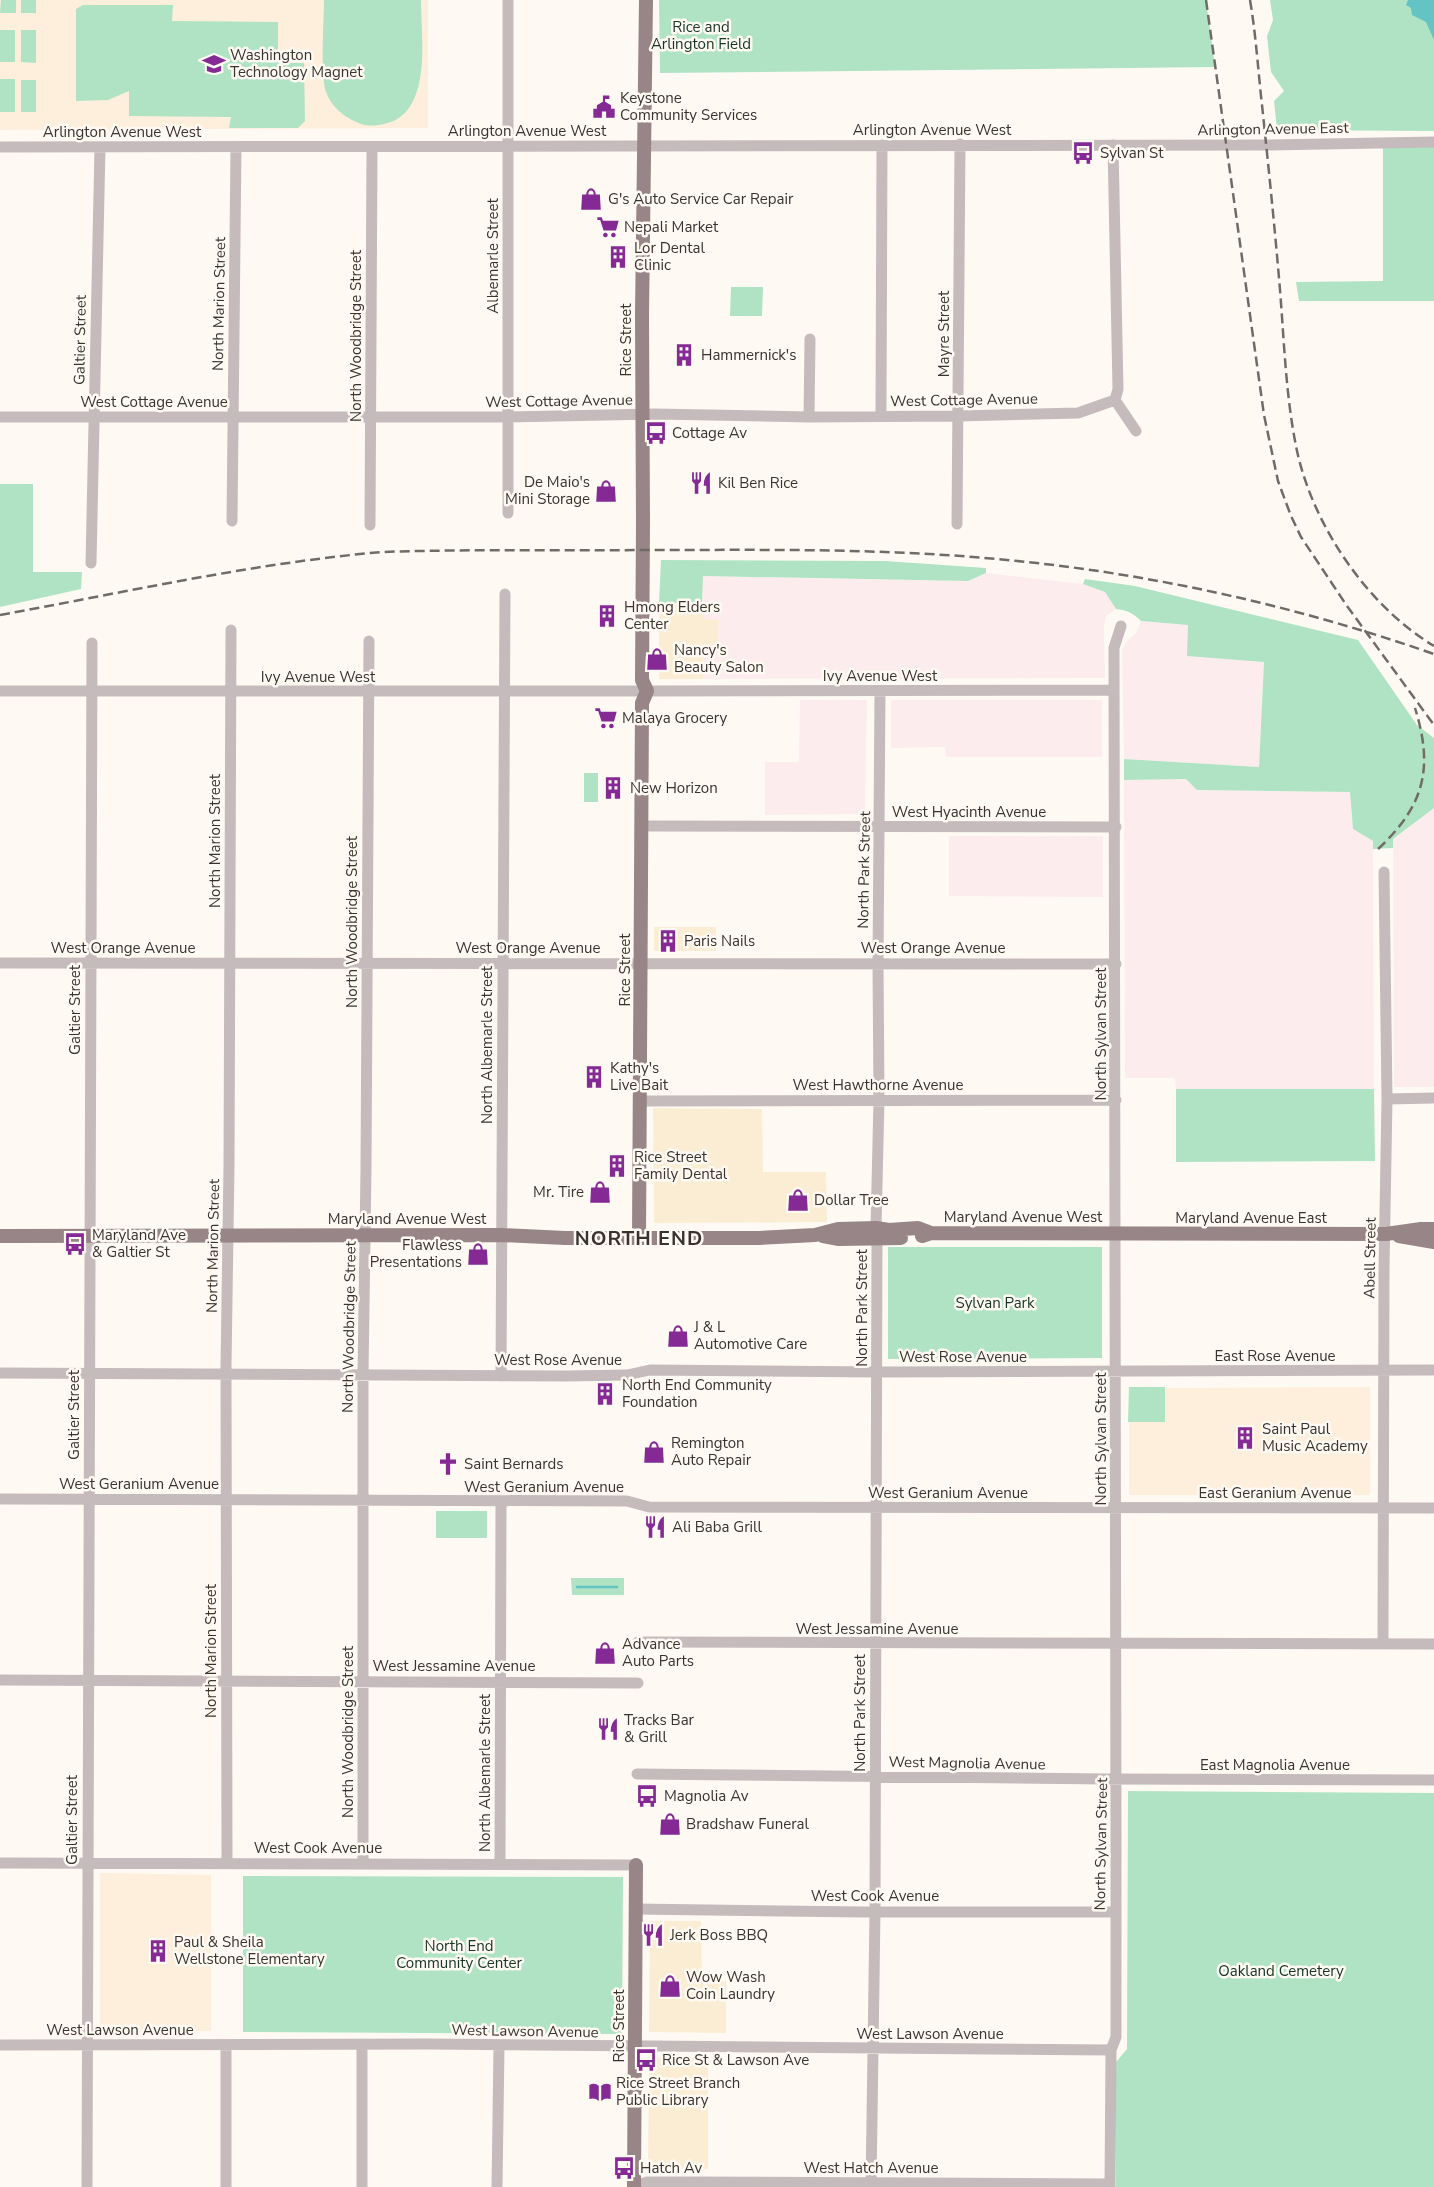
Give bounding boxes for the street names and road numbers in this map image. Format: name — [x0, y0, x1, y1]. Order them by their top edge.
street label: Arlington Avenue East — [1197, 118, 1350, 140]
street label: Arlington Avenue West — [853, 120, 1012, 140]
street label: Arlington Avenue West — [448, 121, 607, 141]
street label: Arlington Avenue West — [43, 122, 202, 142]
street label: Albemarle Street — [483, 198, 503, 314]
street label: North Marion Street — [208, 236, 230, 371]
street label: North Woodbridge Street — [346, 249, 366, 422]
street label: Mayre Street — [934, 290, 954, 377]
street label: Galtier Street — [69, 294, 91, 385]
street label: Rice Street — [616, 303, 636, 377]
street label: West Cottage Avenue — [890, 389, 1038, 411]
street label: West Cottage Avenue — [485, 390, 633, 412]
street label: West Cottage Avenue — [80, 392, 228, 412]
street label: Ivy Avenue West — [823, 666, 938, 686]
street label: Ivy Avenue West — [261, 667, 376, 687]
street label: North Marion Street — [205, 773, 225, 908]
street label: West Hyacinth Avenue — [892, 802, 1046, 822]
street label: North Park Street — [853, 810, 875, 929]
street label: North Woodbridge Street — [342, 835, 362, 1008]
street label: Rice Street — [615, 933, 635, 1007]
street label: West Orange Avenue — [51, 938, 195, 958]
street label: West Orange Avenue — [456, 938, 600, 958]
street label: West Orange Avenue — [861, 938, 1005, 958]
street label: Galtier Street — [65, 964, 85, 1055]
street label: North Albemarle Street — [477, 965, 497, 1124]
street label: North Sylvan Street — [1091, 967, 1111, 1100]
street label: West Hawthorne Avenue — [793, 1075, 963, 1095]
street label: North Marion Street — [202, 1178, 224, 1313]
street label: Maryland Avenue West — [944, 1207, 1103, 1227]
street label: Maryland Avenue East — [1175, 1208, 1328, 1228]
street label: Maryland Avenue West — [328, 1209, 487, 1229]
street label: Abell Street — [1359, 1216, 1381, 1299]
street label: North Woodbridge Street — [338, 1240, 361, 1413]
street label: North Park Street — [852, 1248, 872, 1367]
street label: East Rose Avenue — [1214, 1346, 1336, 1366]
street label: West Rose Avenue — [899, 1347, 1027, 1367]
street label: West Rose Avenue — [494, 1350, 622, 1370]
street label: Galtier Street — [64, 1369, 84, 1460]
street label: North Sylvan Street — [1091, 1372, 1111, 1505]
street label: West Geranium Avenue — [59, 1474, 219, 1494]
street label: West Geranium Avenue — [464, 1477, 624, 1497]
street label: West Geranium Avenue — [868, 1483, 1028, 1503]
street label: East Geranium Avenue — [1198, 1483, 1352, 1503]
street label: North Marion Street — [201, 1583, 221, 1718]
street label: West Jessamine Avenue — [796, 1619, 958, 1639]
street label: North Woodbridge Street — [338, 1645, 358, 1818]
street label: North Park Street — [850, 1653, 870, 1772]
street label: West Jessamine Avenue — [373, 1656, 535, 1676]
street label: North Albemarle Street — [475, 1693, 495, 1852]
street label: West Magnolia Avenue — [888, 1752, 1046, 1774]
street label: East Magnolia Avenue — [1200, 1755, 1350, 1775]
street label: Galtier Street — [62, 1774, 82, 1865]
street label: North Sylvan Street — [1090, 1777, 1112, 1911]
street label: West Cook Avenue — [254, 1838, 382, 1858]
street label: West Cook Avenue — [811, 1886, 939, 1906]
street label: Rice Street — [609, 1989, 629, 2063]
street label: West Lawson Avenue — [46, 2020, 194, 2040]
street label: West Lawson Avenue — [451, 2020, 599, 2042]
street label: West Lawson Avenue — [856, 2024, 1004, 2044]
street label: West Hatch Avenue — [804, 2158, 938, 2178]

